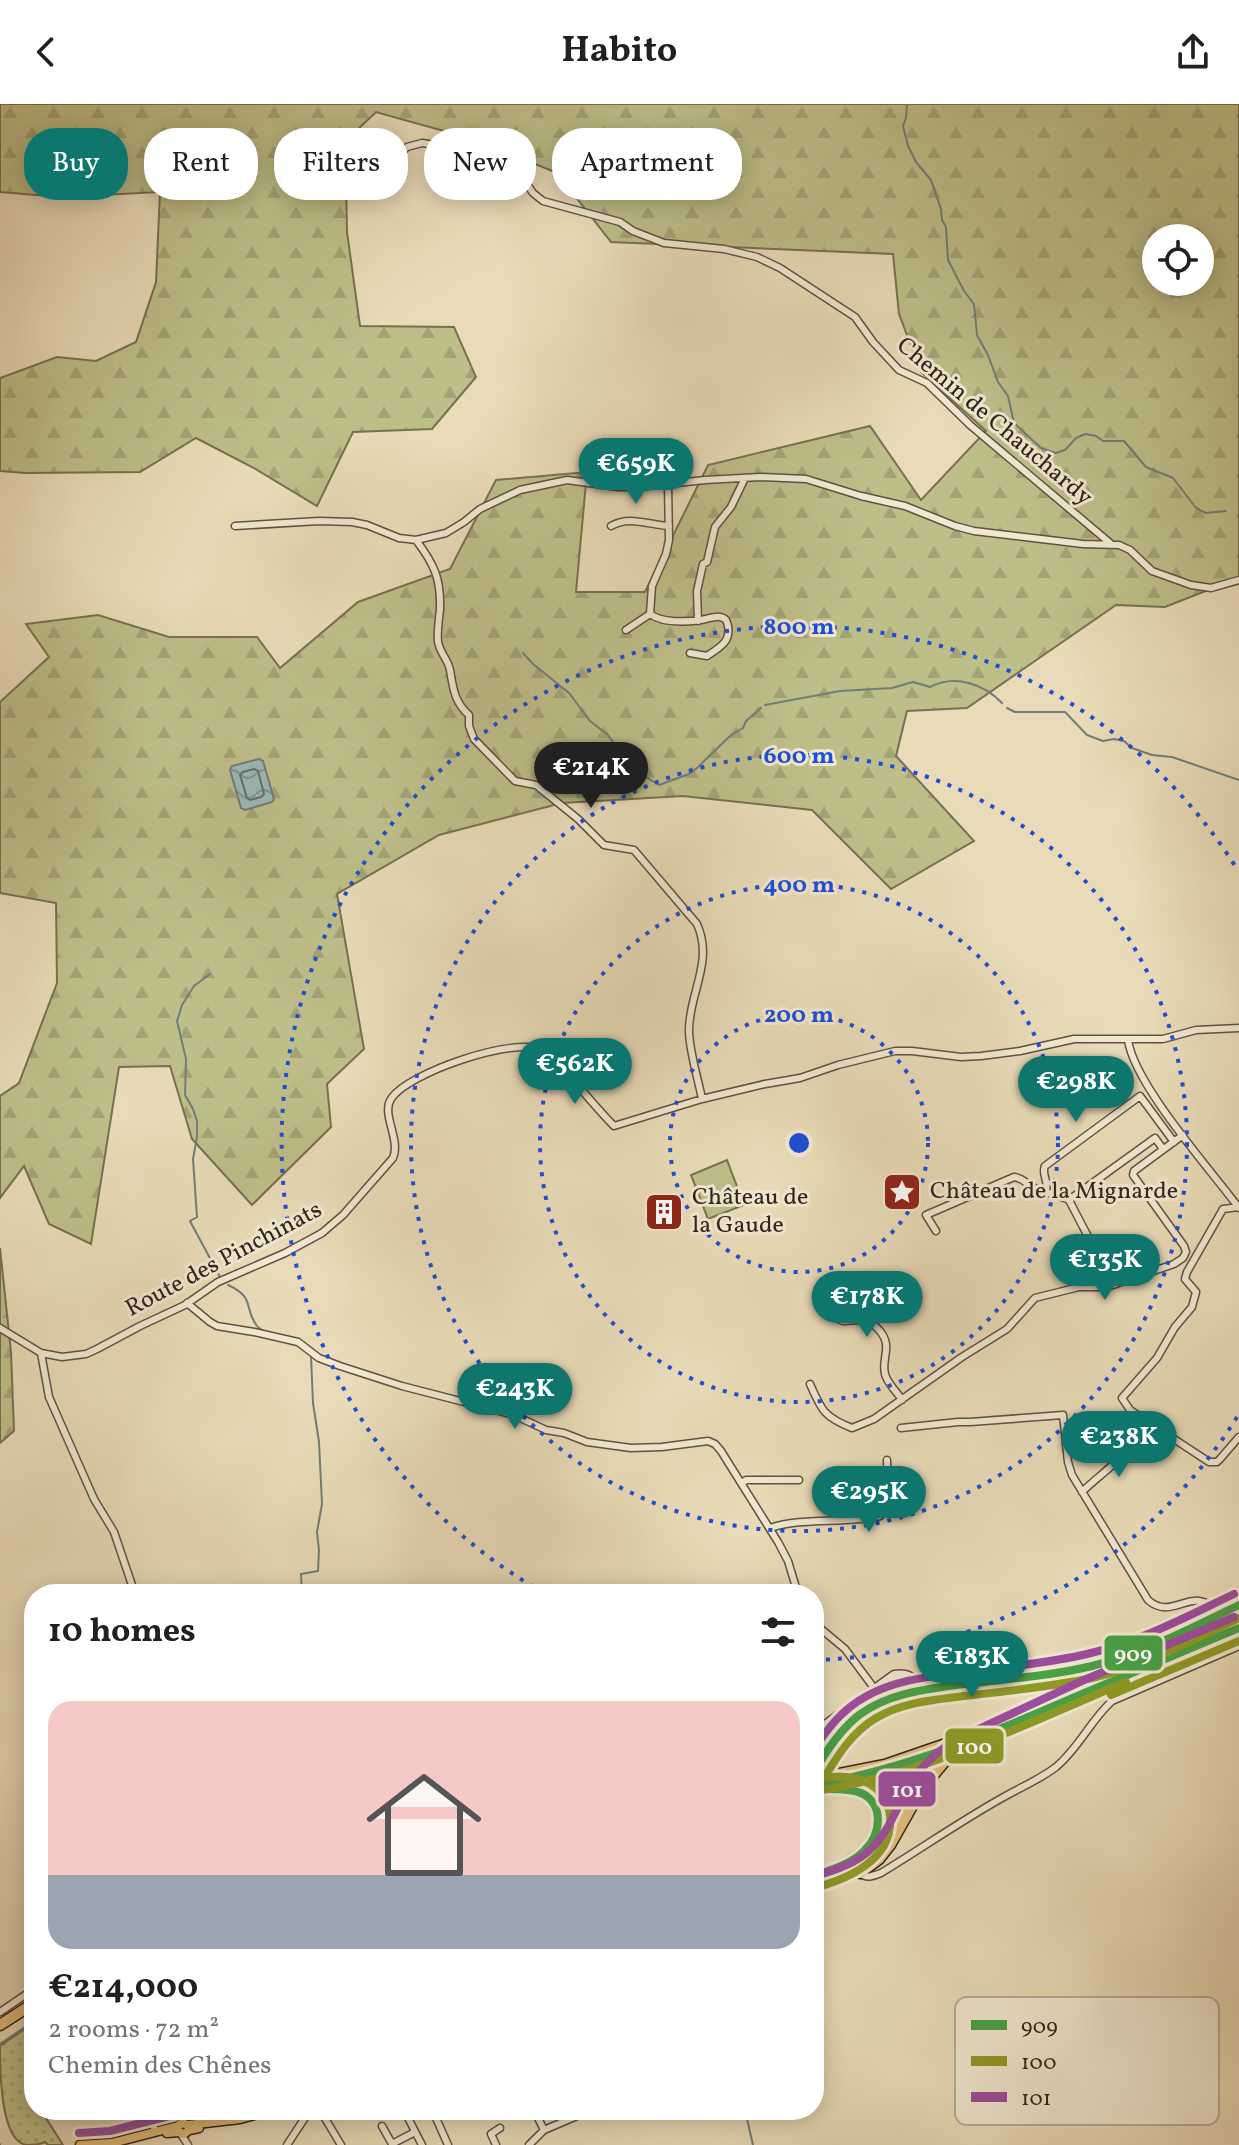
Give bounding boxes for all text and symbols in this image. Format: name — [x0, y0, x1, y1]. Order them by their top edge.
text: Habito — [562, 27, 677, 77]
icon: back — [24, 30, 68, 74]
icon: share — [1171, 30, 1215, 74]
chip: Buy — [24, 128, 128, 200]
chip: Rent — [144, 128, 258, 200]
chip: Filters — [274, 128, 408, 200]
chip: New — [424, 128, 536, 200]
chip: Apartment — [552, 128, 742, 200]
map controls — [1142, 224, 1214, 296]
button: locate — [1142, 224, 1214, 296]
street label: Chemin de Chauchardy — [888, 330, 1100, 514]
pin: €659K — [580, 438, 692, 506]
text: €659K — [597, 446, 675, 482]
text: 800 m — [764, 611, 834, 645]
text: 600 m — [764, 740, 834, 774]
pin: €214K — [535, 742, 647, 810]
text: €214K — [552, 750, 630, 786]
text: 400 m — [763, 869, 835, 903]
text: 200 m — [764, 999, 834, 1033]
pin: €562K — [519, 1038, 631, 1106]
text: €562K — [536, 1046, 614, 1082]
pin: €298K — [1020, 1056, 1132, 1124]
text: €298K — [1036, 1064, 1116, 1100]
centre of rings — [785, 1129, 813, 1157]
place icon: Château de la Mignarde — [881, 1171, 923, 1213]
place label: Château de la Mignarde — [930, 1175, 1178, 1209]
place label: Château de la Gaude — [692, 1181, 808, 1243]
building icon: Château de la Gaude — [643, 1191, 685, 1233]
street label: Route des Pinchinats — [120, 1194, 328, 1326]
pin: €135K — [1049, 1234, 1161, 1302]
text: €135K — [1068, 1242, 1142, 1278]
pin: €178K — [811, 1271, 923, 1339]
text: €178K — [830, 1279, 904, 1315]
pin: €243K — [459, 1363, 571, 1431]
text: €243K — [475, 1371, 555, 1407]
pin: €238K — [1063, 1411, 1175, 1479]
text: €238K — [1080, 1419, 1158, 1455]
pin: €295K — [813, 1466, 925, 1534]
text: €295K — [830, 1474, 908, 1510]
text: 10 homes — [48, 1609, 196, 1656]
icon: filters — [756, 1610, 800, 1654]
pin: €183K — [916, 1631, 1028, 1699]
line badge: 909 — [1103, 1634, 1164, 1672]
text: €183K — [934, 1639, 1010, 1675]
text: 909 — [1114, 1640, 1152, 1671]
line badge: 100 — [944, 1727, 1005, 1765]
text: 100 — [956, 1733, 992, 1764]
icon: home — [352, 1753, 496, 1897]
line badge: 101 — [877, 1770, 937, 1808]
text: 101 — [891, 1776, 923, 1807]
text: €214,000 — [48, 1965, 198, 2012]
legend — [955, 1997, 1219, 2125]
text: 2 rooms · 72 m² — [48, 2012, 219, 2048]
text: 909 — [1021, 2012, 1058, 2043]
text: Chemin des Chênes — [48, 2048, 271, 2084]
text: 100 — [1021, 2048, 1056, 2079]
text: 101 — [1021, 2084, 1051, 2115]

